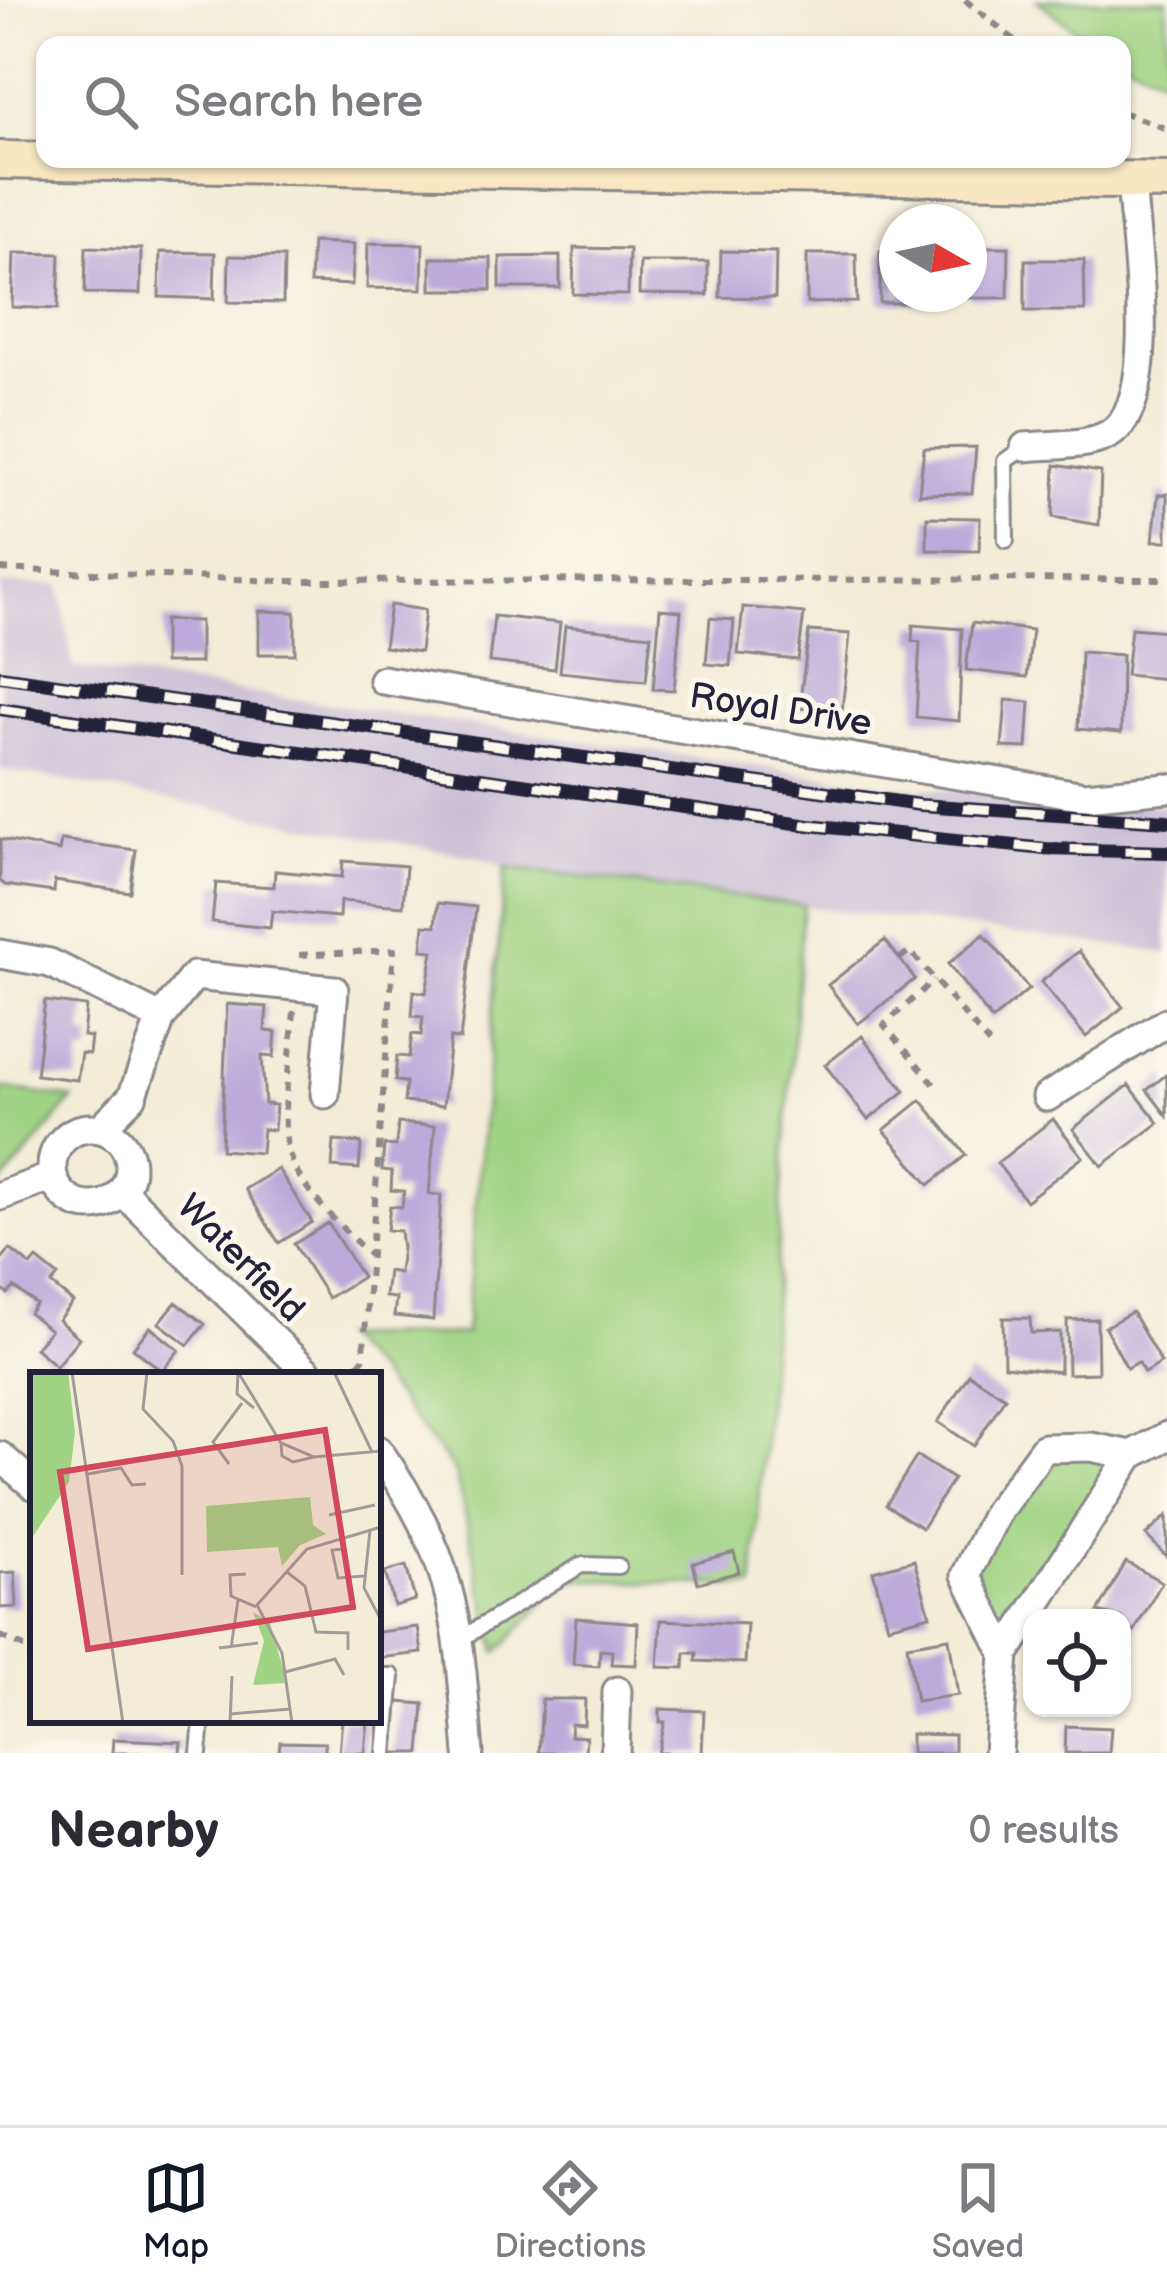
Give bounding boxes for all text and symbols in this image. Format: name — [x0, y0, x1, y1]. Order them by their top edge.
search box — [36, 36, 1131, 168]
icon: search — [78, 69, 144, 135]
text: Search here — [174, 75, 423, 130]
north arrow — [879, 204, 987, 312]
street label: Royal Drive — [687, 675, 875, 746]
street label: Waterfield — [167, 1186, 313, 1332]
inset map — [30, 1372, 381, 1723]
map controls — [1023, 1609, 1131, 1717]
button: locate — [1023, 1609, 1131, 1717]
text: Nearby — [48, 1801, 219, 1862]
text: 0 results — [968, 1808, 1119, 1855]
tab: Map — [143, 2155, 209, 2267]
tab: Directions — [494, 2155, 646, 2267]
tab: Saved — [932, 2155, 1024, 2267]

